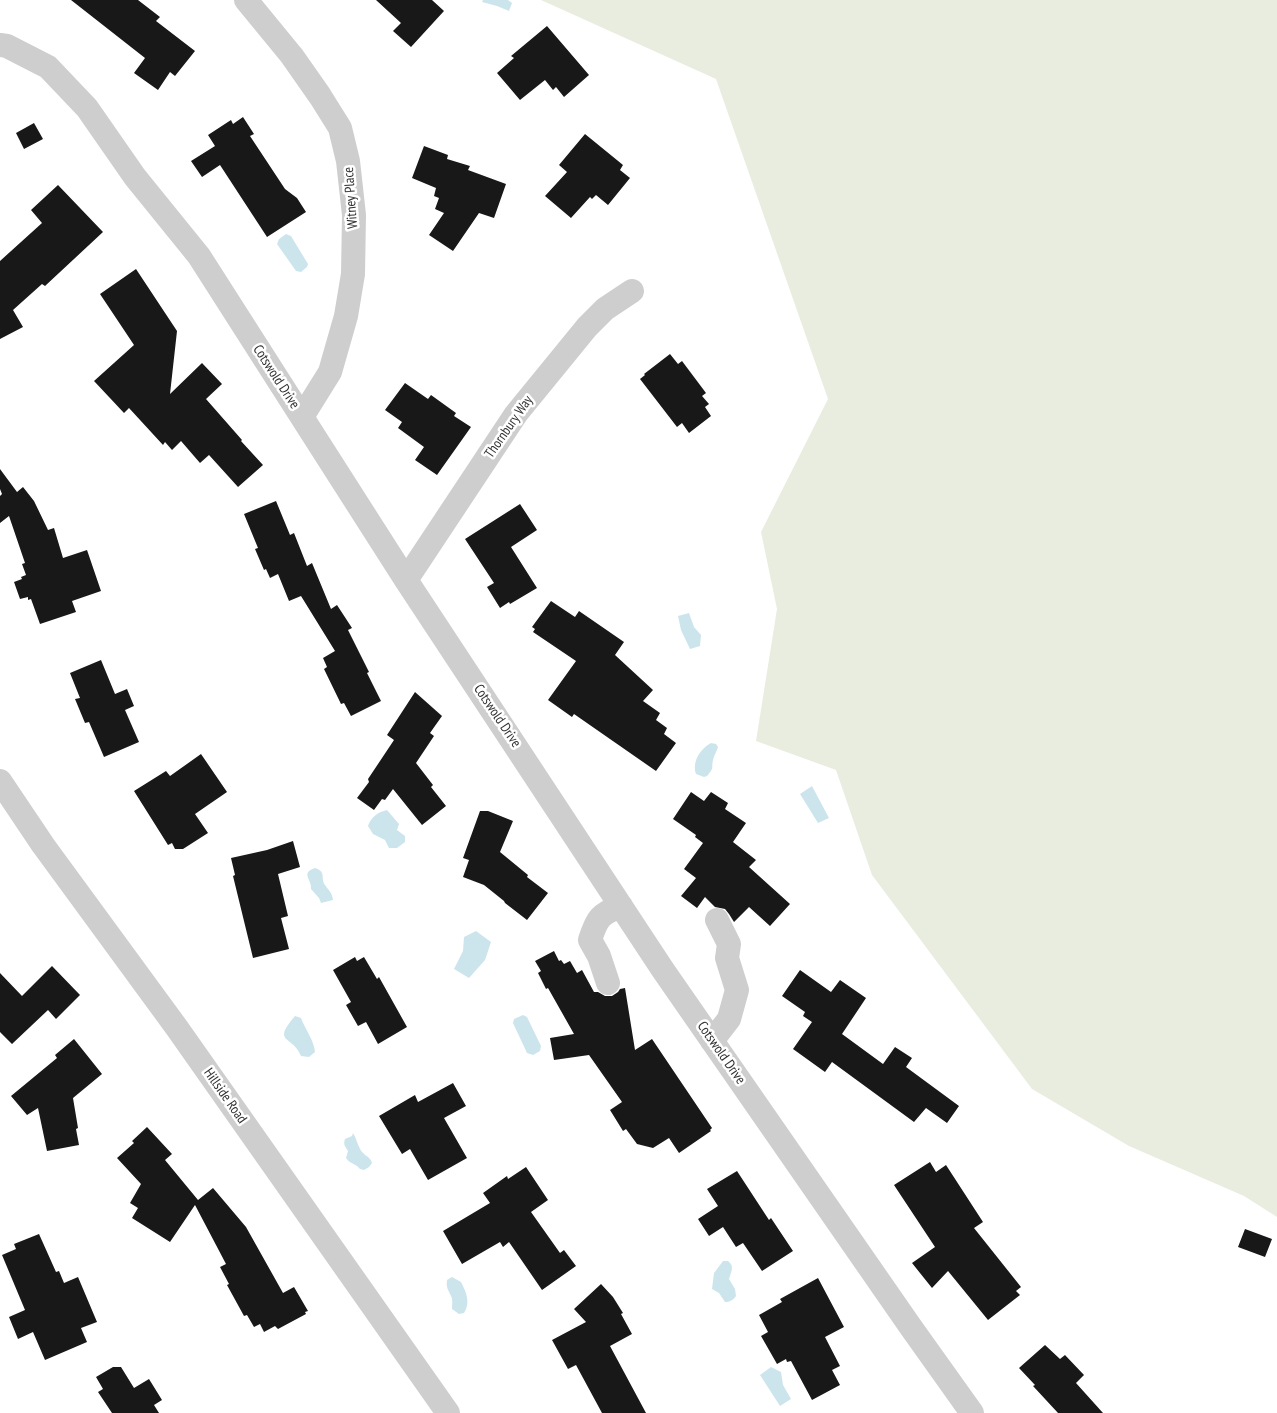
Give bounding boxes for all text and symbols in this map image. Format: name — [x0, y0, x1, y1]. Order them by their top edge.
street label: Witney Place — [340, 167, 362, 229]
street label: Cotswold Drive — [249, 342, 303, 412]
street label: Thornbury Way — [481, 393, 537, 461]
street label: Cotswold Drive — [470, 681, 524, 751]
street label: Cotswold Drive — [693, 1018, 749, 1088]
street label: Hillside Road — [200, 1065, 250, 1127]

